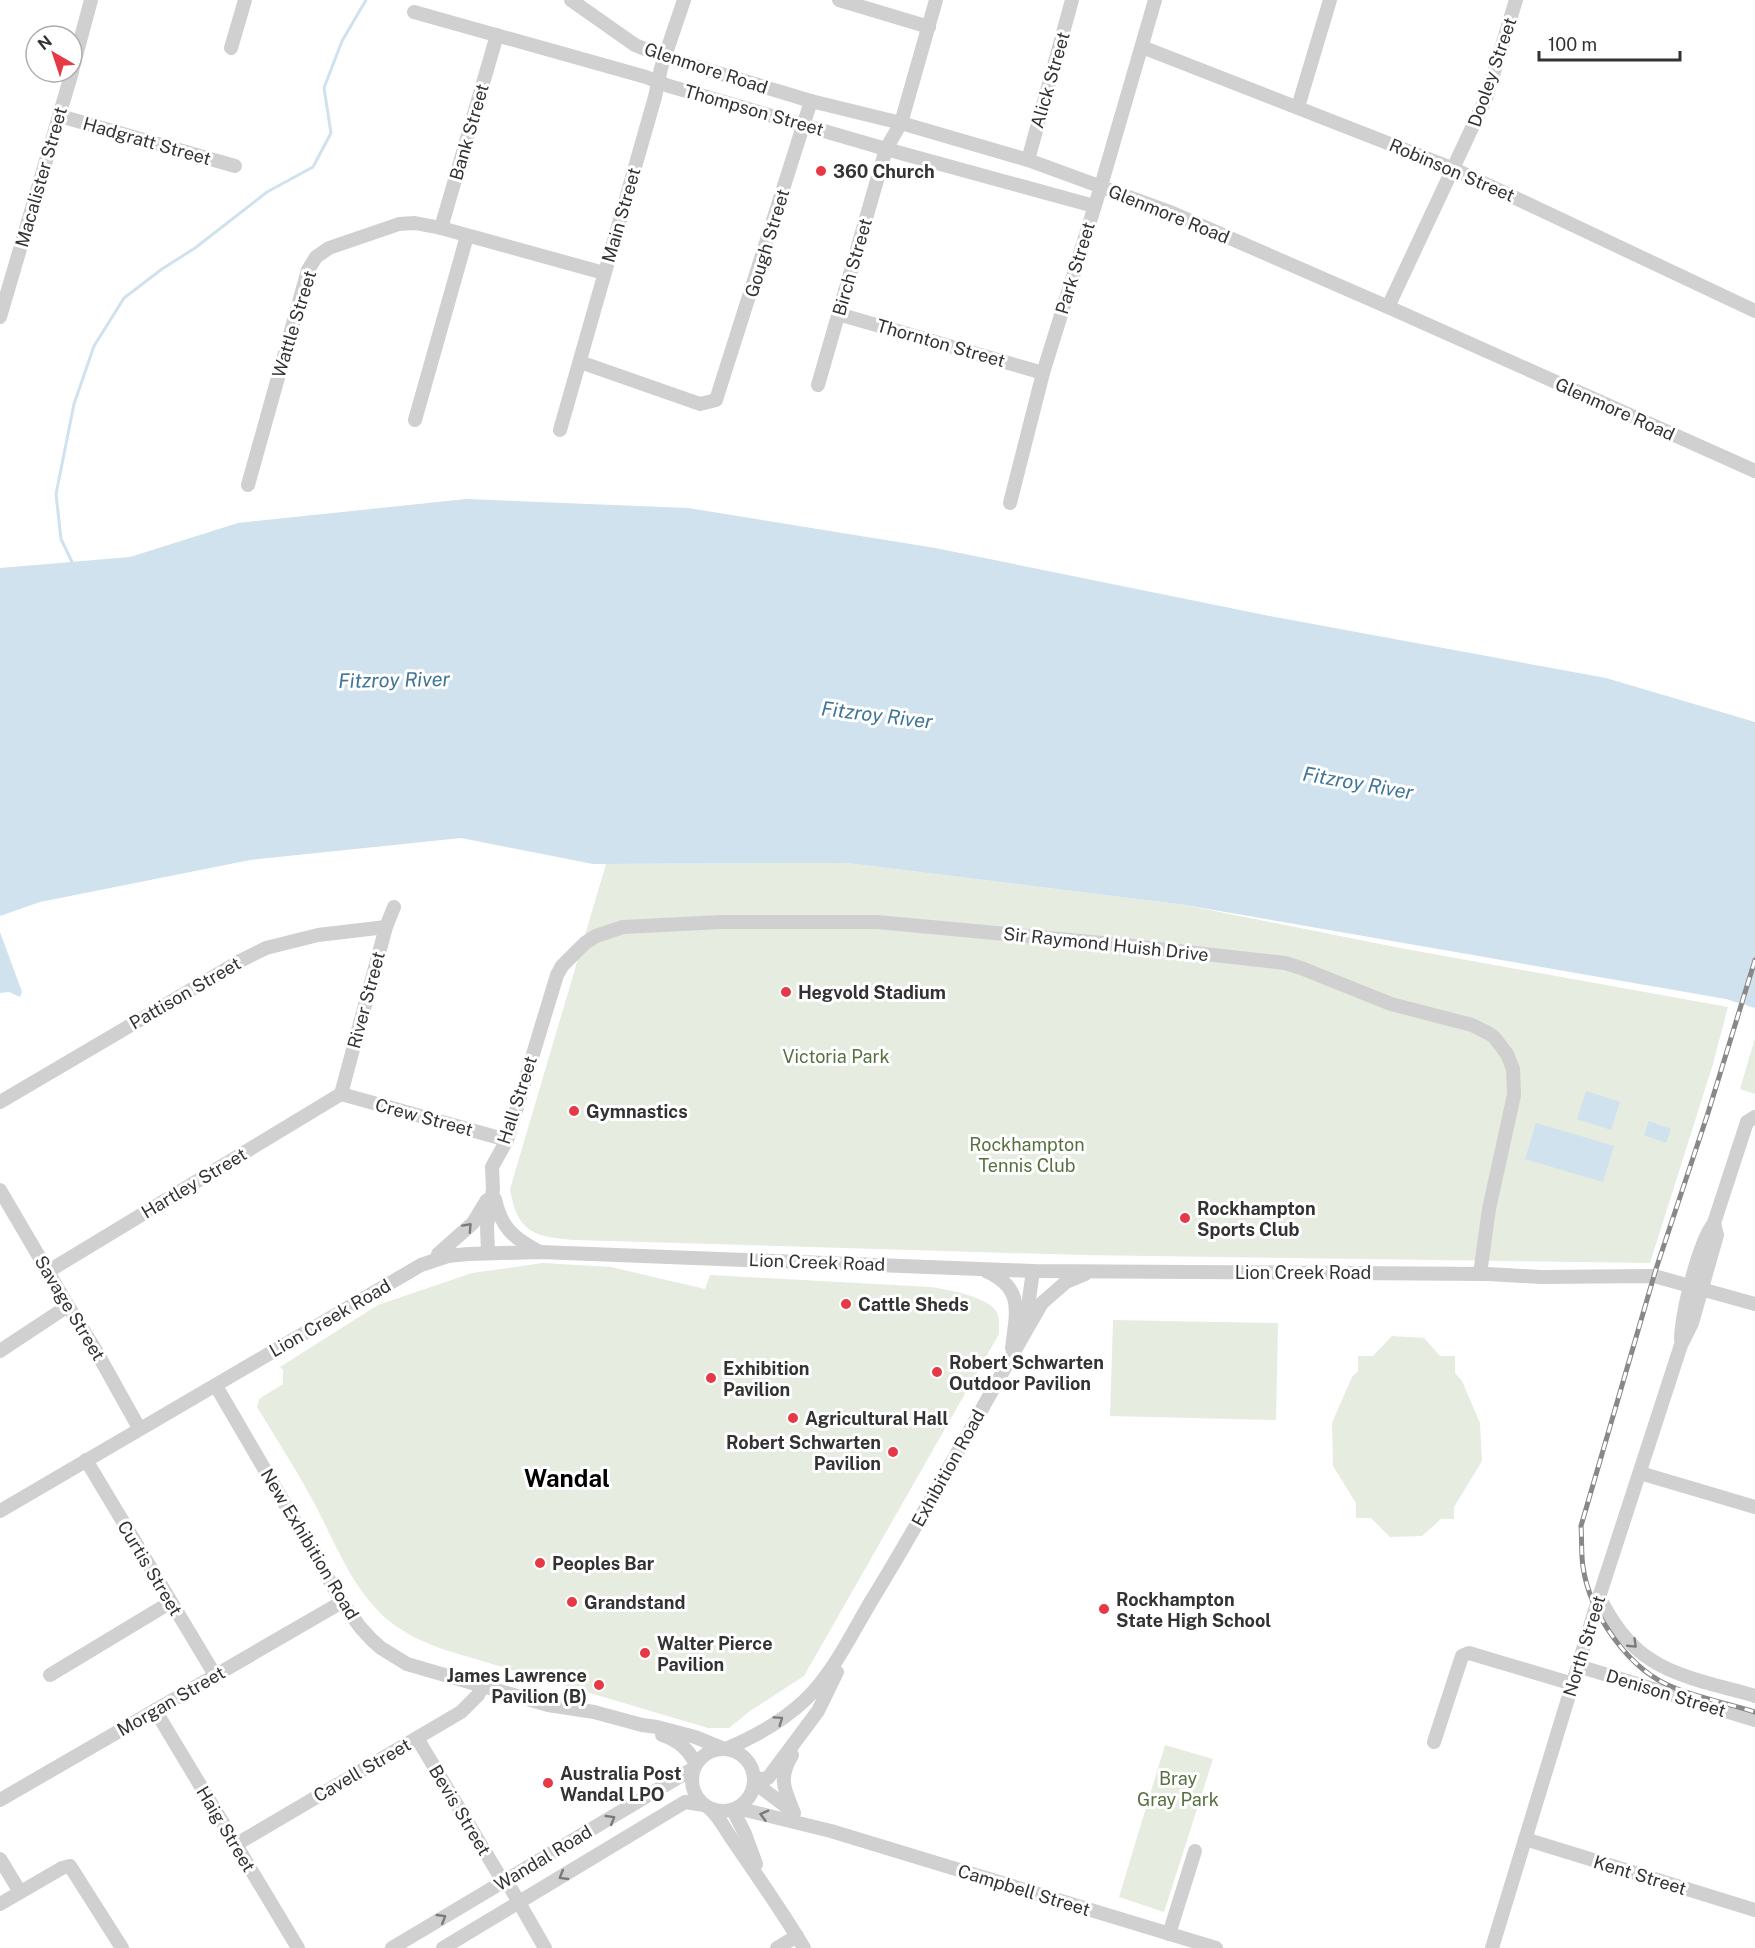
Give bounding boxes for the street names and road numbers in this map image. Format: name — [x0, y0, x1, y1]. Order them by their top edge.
street label: Dooley Street — [1463, 14, 1521, 130]
street label: Alick Street — [1026, 29, 1074, 131]
street label: Glenmore Road — [642, 38, 770, 98]
street label: Thompson Street — [682, 80, 826, 140]
street label: Bank Street — [445, 81, 493, 183]
street label: Macalister Street — [11, 104, 71, 250]
street label: Hadgratt Street — [81, 113, 213, 169]
street label: Robinson Street — [1386, 134, 1518, 206]
street label: Main Street — [597, 165, 645, 265]
street label: Glenmore Road — [1105, 180, 1233, 248]
street label: Gough Street — [741, 186, 793, 300]
street label: Birch Street — [828, 216, 876, 318]
street label: Park Street — [1051, 219, 1099, 317]
street label: Wattle Street — [268, 268, 320, 380]
street label: Thornton Street — [874, 315, 1008, 371]
street label: Glenmore Road — [1552, 373, 1678, 445]
street label: Sir Raymond Huish Drive — [1002, 923, 1210, 965]
street label: River Street — [343, 949, 389, 1051]
street label: Pattison Street — [126, 953, 244, 1033]
street label: Hall Street — [493, 1053, 541, 1147]
street label: Crew Street — [373, 1094, 475, 1140]
street label: Hartley Street — [138, 1143, 250, 1223]
street label: Lion Creek Road — [748, 1249, 886, 1275]
street label: Savage Street — [31, 1252, 109, 1364]
street label: Lion Creek Road — [1235, 1262, 1371, 1283]
street label: Lion Creek Road — [266, 1275, 394, 1361]
street label: Exhibition Road — [907, 1406, 989, 1530]
street label: New Exhibition Road — [257, 1465, 363, 1623]
street label: Curtis Street — [113, 1517, 187, 1619]
street label: North Street — [1559, 1593, 1609, 1699]
street label: Morgan Street — [113, 1662, 229, 1740]
street label: Denison Street — [1604, 1665, 1728, 1721]
street label: Cavell Street — [310, 1734, 414, 1806]
street label: Bevis Street — [425, 1761, 495, 1859]
street label: Haig Street — [192, 1782, 260, 1876]
street label: Wandal Road — [491, 1821, 595, 1895]
street label: Kent Street — [1591, 1851, 1689, 1899]
street label: Campbell Street — [955, 1860, 1093, 1920]

